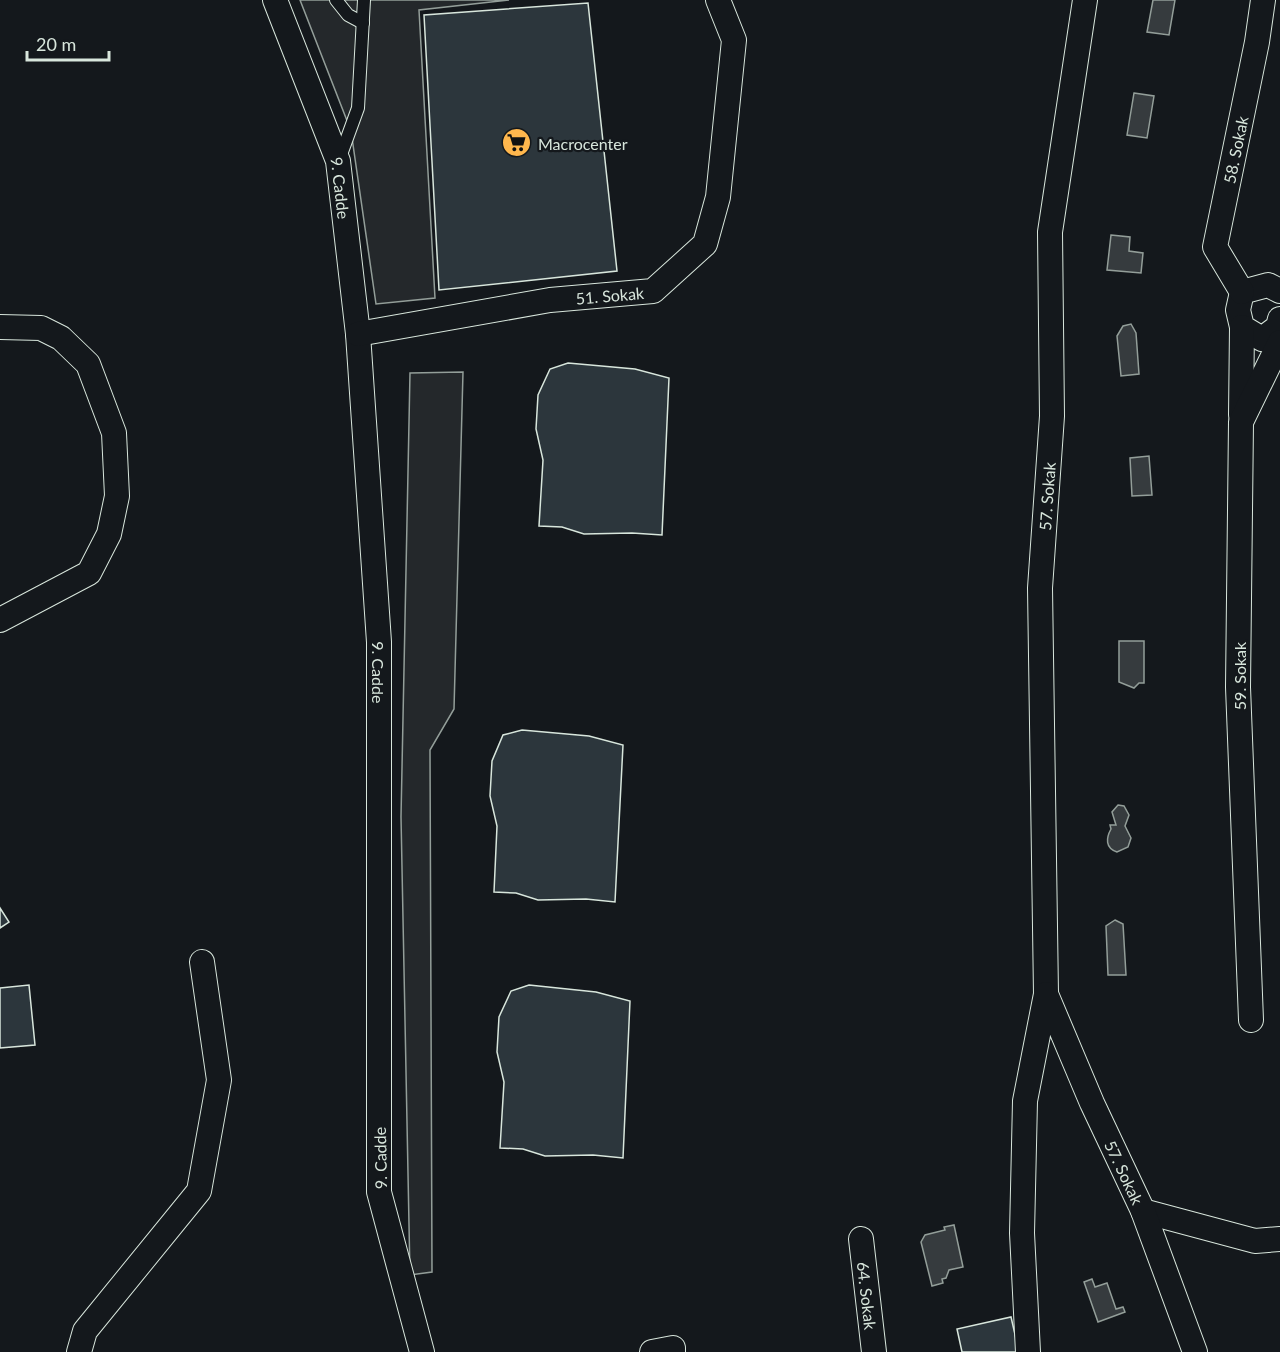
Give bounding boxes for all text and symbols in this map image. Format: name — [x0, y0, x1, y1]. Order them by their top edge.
scale bar — [27, 24, 110, 62]
text: 20 m — [36, 33, 76, 55]
street label: 58. Sokak — [1219, 113, 1251, 185]
supermarket icon: Macrocenter — [501, 127, 533, 159]
place label: Macrocenter — [538, 134, 628, 153]
street label: 9. Cadde — [328, 156, 354, 220]
street label: 51. Sokak — [575, 282, 646, 307]
street label: 57. Sokak — [1035, 461, 1058, 531]
street label: 9. Cadde — [370, 641, 389, 703]
street label: 59. Sokak — [1230, 641, 1249, 710]
street label: 9. Cadde — [370, 1127, 390, 1189]
street label: 57. Sokak — [1101, 1137, 1148, 1208]
street label: 64. Sokak — [854, 1261, 881, 1332]

